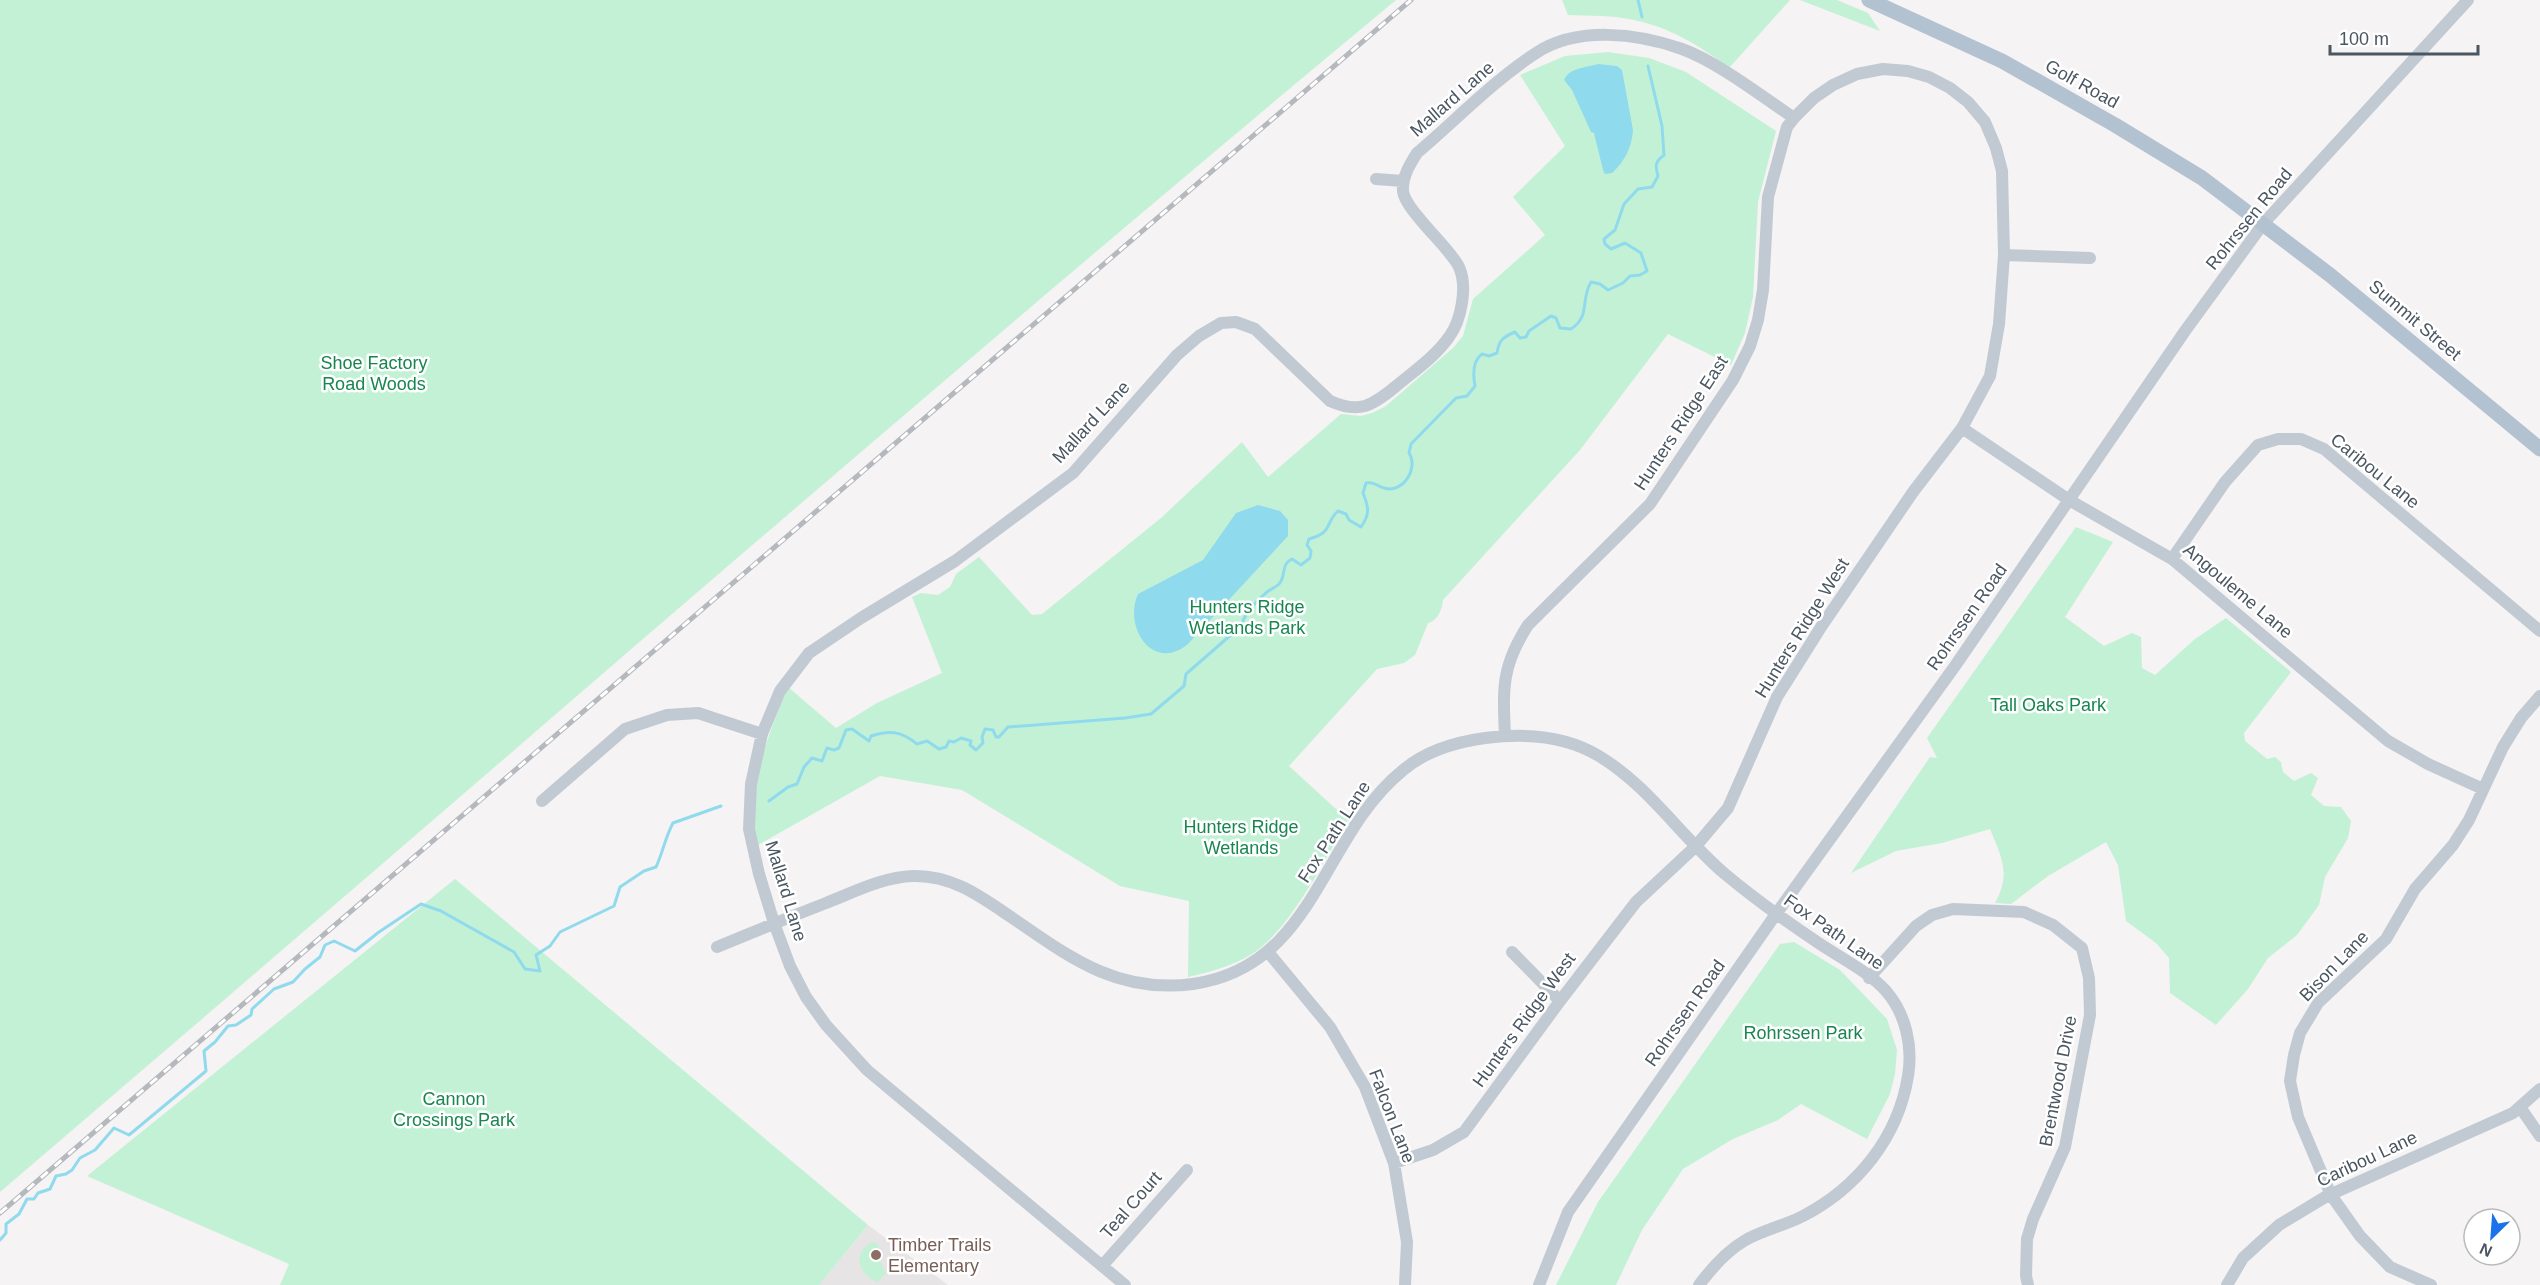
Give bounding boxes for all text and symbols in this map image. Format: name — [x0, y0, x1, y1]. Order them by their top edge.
scale bar — [2330, 18, 2478, 56]
text: 100 m — [2339, 29, 2389, 49]
street label: Golf Road — [2042, 56, 2122, 112]
street label: Mallard Lane — [1406, 57, 1498, 141]
street label: Rohrssen Road — [2202, 164, 2296, 274]
street label: Summit Street — [2365, 276, 2465, 364]
street label: Hunters Ridge East — [1630, 352, 1732, 494]
park label: Shoe Factory Road Woods — [320, 353, 428, 394]
street label: Mallard Lane — [1048, 377, 1134, 467]
street label: Caribou Lane — [2327, 429, 2423, 513]
street label: Angouleme Lane — [2179, 540, 2297, 642]
street label: Hunters Ridge West — [1751, 555, 1853, 701]
street label: Rohrssen Road — [1923, 560, 2011, 674]
park label: Hunters Ridge Wetlands Park — [1189, 597, 1306, 638]
park label: Tall Oaks Park — [1990, 695, 2107, 715]
street label: Fox Path Lane — [1294, 777, 1374, 887]
park label: Hunters Ridge Wetlands — [1183, 817, 1299, 858]
street label: Mallard Lane — [761, 838, 811, 944]
street label: Fox Path Lane — [1780, 890, 1888, 974]
street label: Bison Lane — [2296, 927, 2372, 1005]
street label: Hunters Ridge West — [1469, 949, 1579, 1091]
street label: Rohrssen Road — [1641, 956, 1729, 1070]
street label: Brentwood Drive — [2035, 1014, 2081, 1148]
park label: Rohrssen Park — [1743, 1023, 1864, 1043]
street label: Falcon Lane — [1365, 1066, 1419, 1166]
park label: Cannon Crossings Park — [393, 1089, 516, 1130]
street label: Caribou Lane — [2314, 1127, 2420, 1191]
street label: Teal Court — [1097, 1167, 1165, 1243]
north arrow — [2462, 1207, 2522, 1267]
place label: Timber Trails Elementary — [888, 1235, 991, 1276]
text: N — [2477, 1240, 2495, 1260]
marker: Timber Trails Elementary — [869, 1248, 883, 1262]

